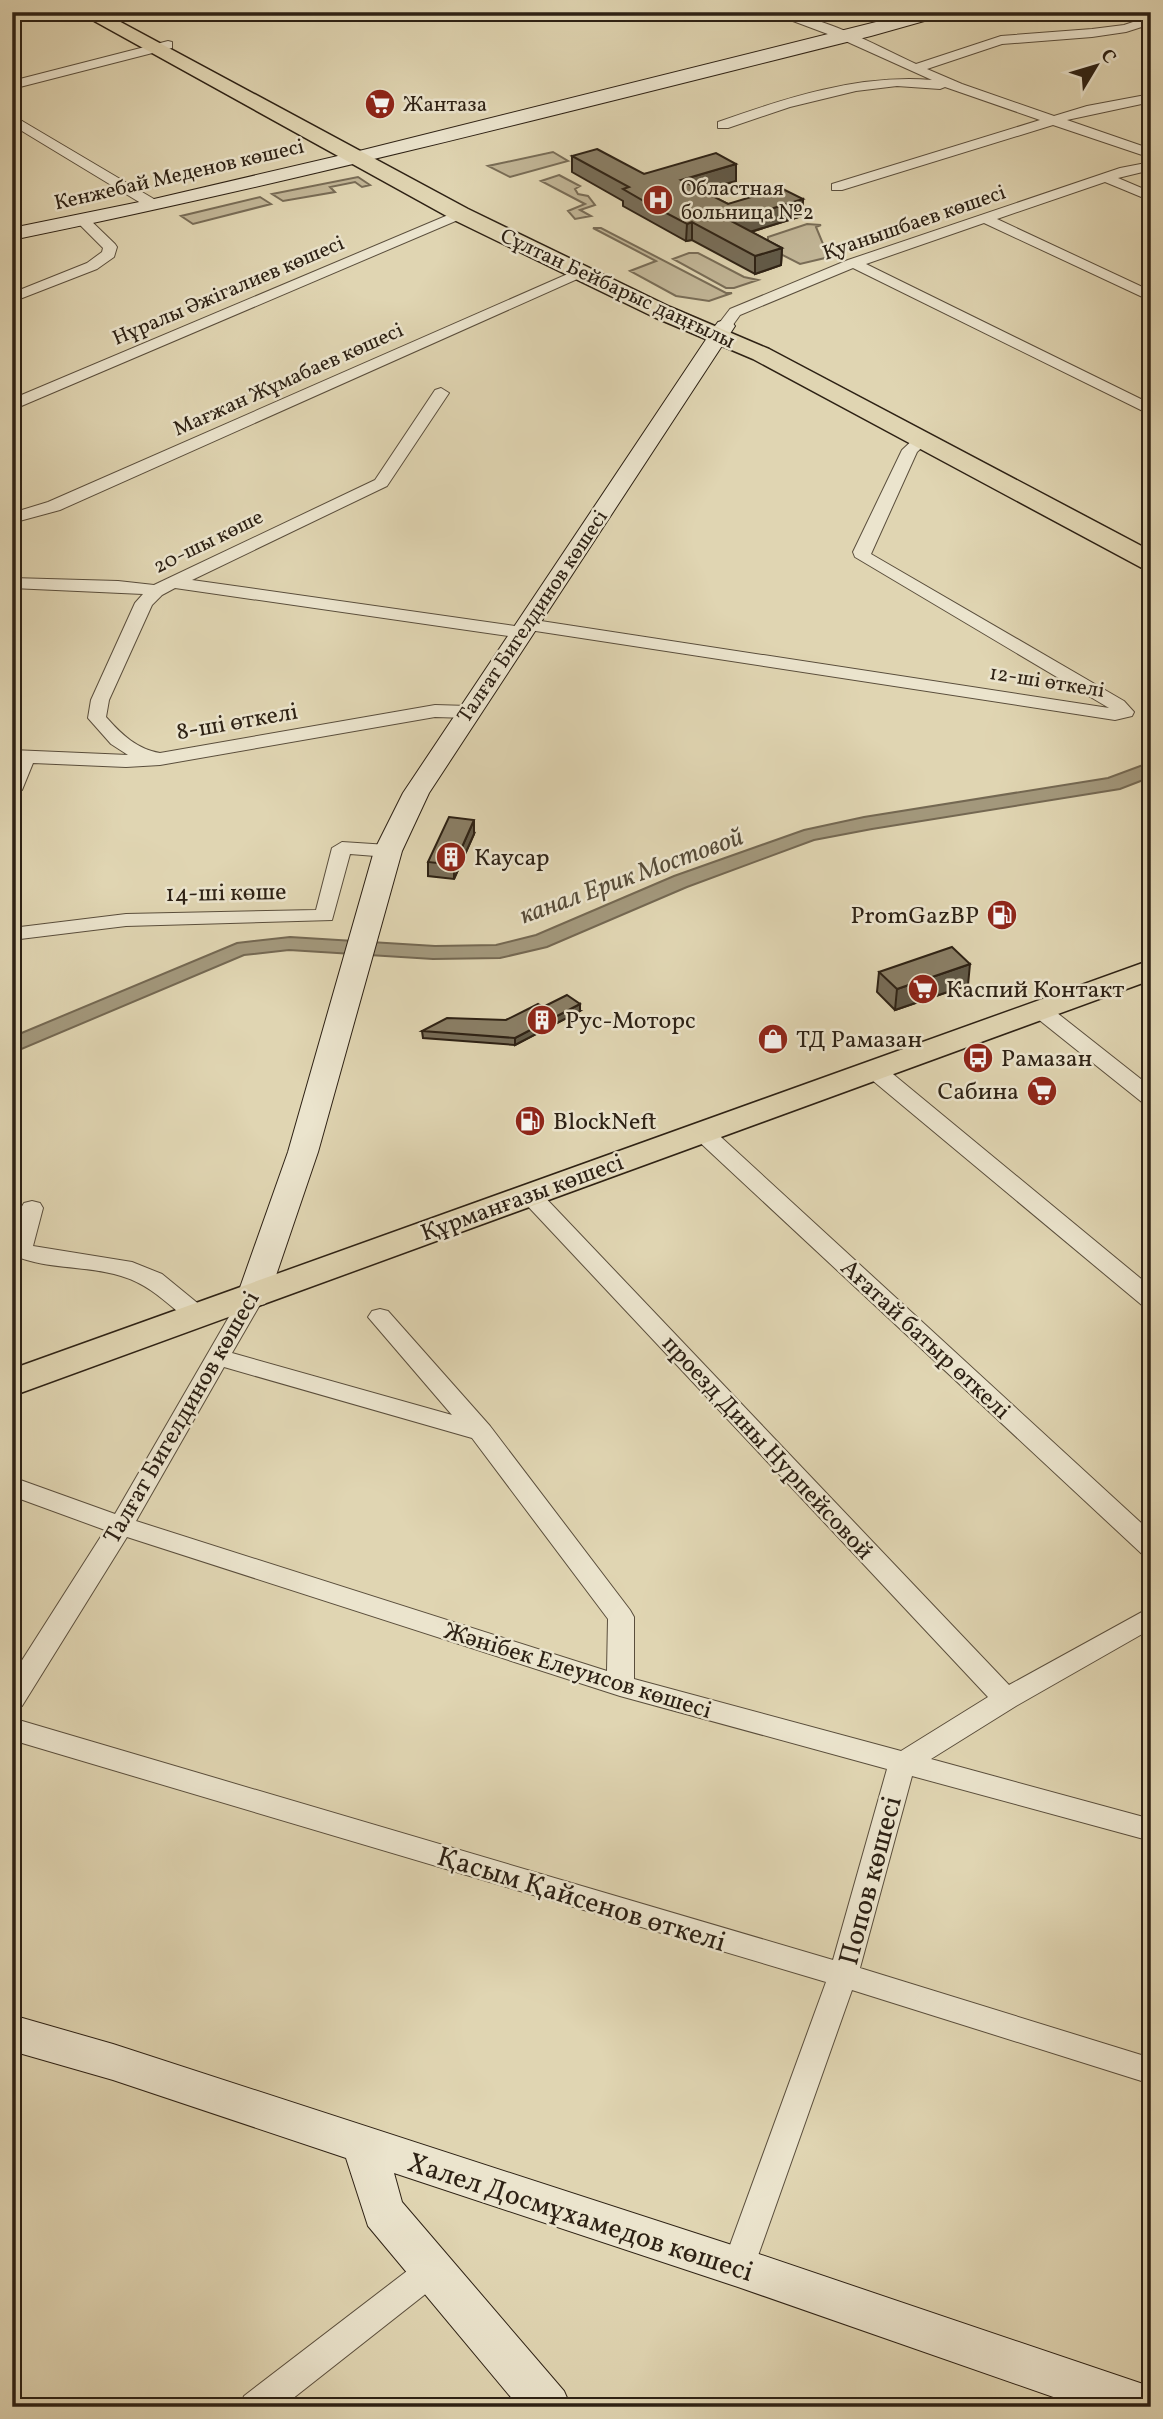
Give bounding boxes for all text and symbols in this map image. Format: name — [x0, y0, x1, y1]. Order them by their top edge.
north arrow — [1062, 32, 1132, 102]
text: С — [1094, 44, 1122, 70]
supermarket icon: Жантаза — [363, 87, 397, 121]
place label: Жантаза — [403, 91, 487, 120]
street label: Кенжебай Меденов көшесі — [51, 133, 307, 218]
place label: Областная больница №2 — [681, 175, 814, 228]
street label: Қуанышбаев көшесі — [819, 178, 1010, 268]
hospital icon: Областная больница №2 — [641, 183, 675, 217]
street label: Сұлтан Бейбарыс даңғылы — [495, 222, 740, 357]
street label: Нұралы Әжiгалиев көшесi — [108, 229, 349, 353]
street label: Мағжан Жұмабаев көшесі — [169, 316, 408, 444]
street label: 20-шы көше — [149, 503, 269, 581]
street label: Талғат Бигелдинов көшесі — [451, 505, 615, 729]
street label: 12-ші өткелі — [987, 659, 1107, 706]
street label: 8-ші өткелі — [174, 696, 301, 750]
water label: канал Ерик Мостовой — [515, 820, 749, 934]
building icon: Каусар — [434, 840, 468, 874]
place label: Каусар — [474, 842, 549, 876]
street label: 14-ші көше — [165, 876, 287, 912]
fuel station icon: PromGazBP — [985, 898, 1019, 932]
place label: PromGazBP — [851, 900, 979, 934]
supermarket icon: Каспий Контакт — [906, 972, 940, 1006]
place label: Каспий Контакт — [946, 974, 1124, 1008]
building icon: Рус-Моторс — [525, 1003, 559, 1037]
place label: Рус-Моторс — [565, 1005, 696, 1039]
shop icon: ТД Рамазан — [756, 1022, 790, 1056]
place label: ТД Рамазан — [796, 1024, 922, 1058]
bus stop icon: Рамазан — [961, 1041, 995, 1075]
place label: Рамазан — [1001, 1043, 1092, 1077]
supermarket icon: Сабина — [1025, 1074, 1059, 1108]
place label: Сабина — [937, 1076, 1019, 1110]
fuel station icon: BlockNeft — [513, 1104, 547, 1138]
place label: BlockNeft — [553, 1106, 657, 1140]
street label: Құрманғазы көшесі — [416, 1146, 629, 1251]
street label: Ағатай батыр өткелі — [832, 1252, 1017, 1428]
street label: Талғат Бигелдинов көшесі — [96, 1285, 269, 1551]
street label: проезд Дины Нурпейсовой — [653, 1328, 880, 1568]
street label: Жәнібек Елеуисов көшесі — [439, 1615, 716, 1729]
street label: Попов көшесі — [830, 1792, 913, 1970]
street label: Қасым Қайсенов өткелі — [432, 1838, 730, 1963]
street label: Халел Досмұхамедов көшесі — [402, 2144, 758, 2293]

